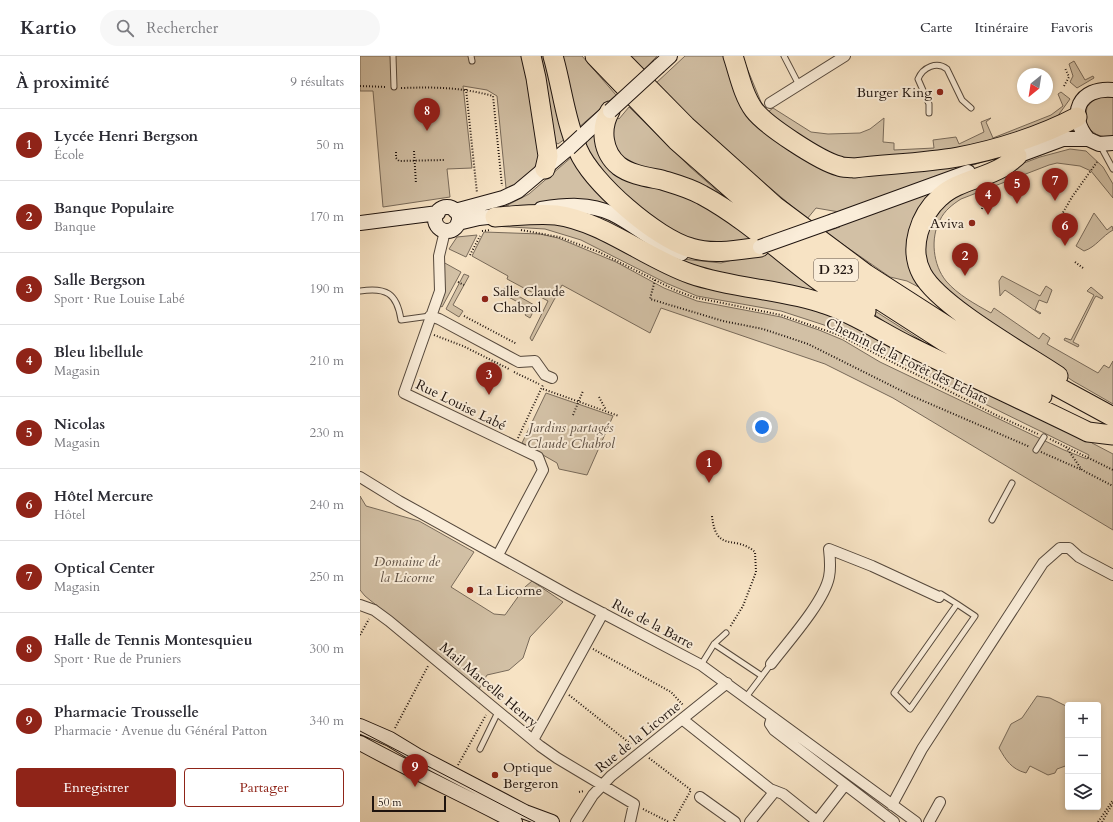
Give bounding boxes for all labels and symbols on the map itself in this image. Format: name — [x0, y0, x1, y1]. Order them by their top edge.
north arrow — [1017, 68, 1053, 104]
place label: Burger King — [856, 83, 932, 102]
marker: Burger King — [935, 87, 945, 97]
pin: 8 — [414, 98, 440, 131]
pin: 7 — [1042, 168, 1068, 201]
pin: 5 — [1004, 171, 1030, 204]
pin: 4 — [975, 182, 1001, 215]
pin: 6 — [1052, 213, 1078, 246]
place label: Aviva — [930, 214, 964, 233]
marker: Aviva — [967, 218, 977, 228]
pin: 2 — [952, 243, 978, 276]
road number: D 323 — [814, 259, 858, 281]
place label: Salle Claude Chabrol — [493, 282, 565, 317]
marker: Salle Claude Chabrol — [480, 294, 490, 304]
street label: Chemin de la Forêt des Echats — [823, 313, 992, 409]
pin: 3 — [476, 362, 502, 395]
street label: Rue Louise Labé — [413, 375, 509, 435]
your location — [752, 417, 772, 437]
park label: Jardins partagés Claude Chabrol — [525, 418, 616, 453]
pin: 1 — [696, 450, 722, 483]
park label: Domaine de la Licorne — [374, 552, 441, 587]
place label: La Licorne — [478, 581, 542, 600]
marker: La Licorne — [465, 585, 475, 595]
street label: Rue de la Barre — [609, 594, 697, 654]
street label: Mail Marcelle Henry — [436, 638, 543, 732]
street label: Rue de la Licorne — [592, 697, 684, 777]
pin: 9 — [402, 754, 428, 787]
place label: Optique Bergeron — [503, 758, 559, 793]
marker: Optique Bergeron — [490, 770, 500, 780]
scale bar — [372, 794, 446, 813]

